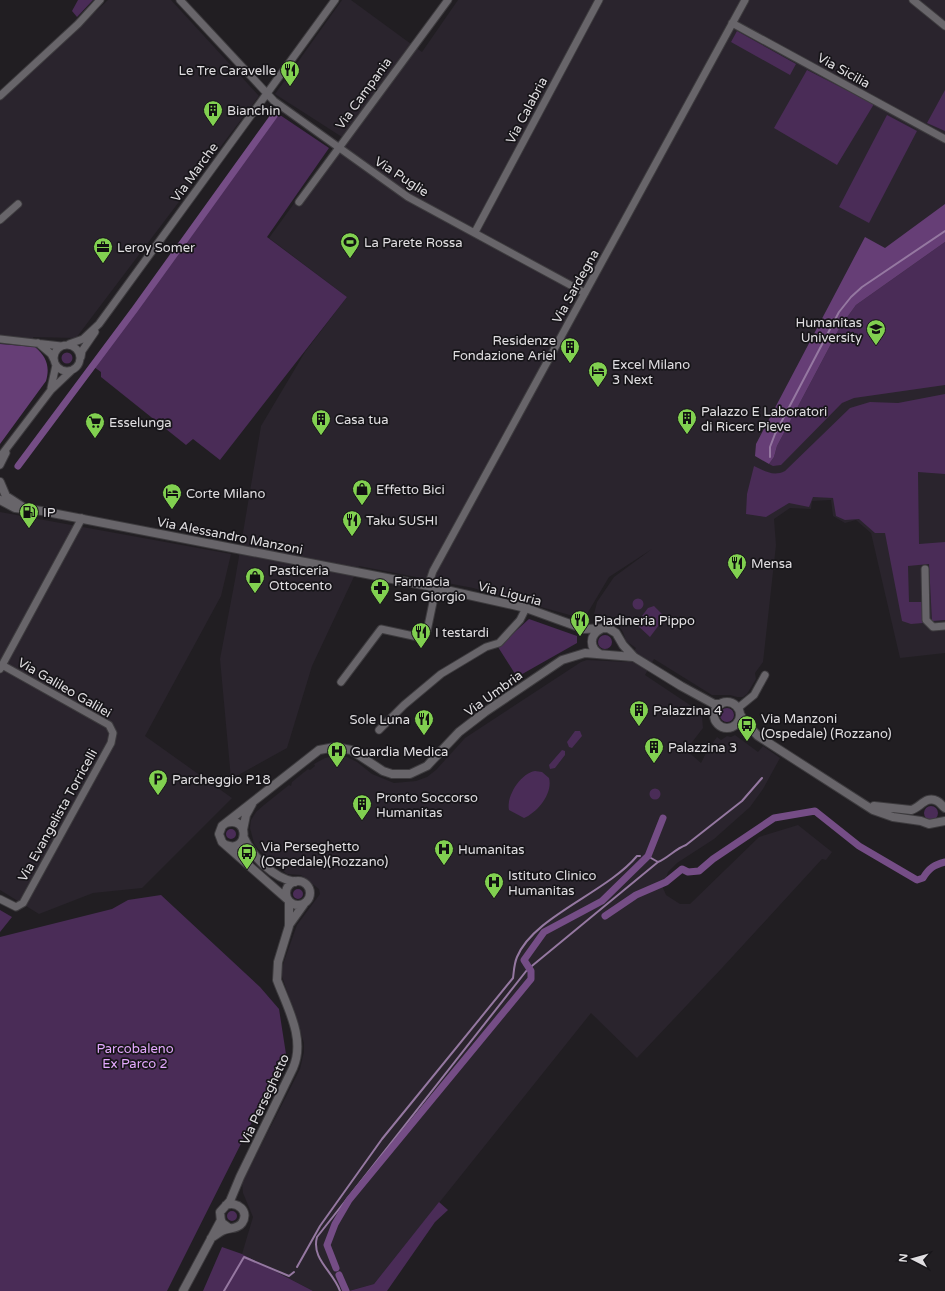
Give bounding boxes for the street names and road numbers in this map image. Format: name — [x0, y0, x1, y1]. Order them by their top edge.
street label: Via Sicilia — [814, 50, 873, 92]
street label: Via Campania — [332, 54, 395, 133]
street label: Via Calabria — [503, 74, 551, 147]
street label: Via Marche — [168, 140, 222, 205]
street label: Via Puglie — [371, 153, 432, 200]
street label: Via Sardegna — [549, 247, 603, 326]
street label: Via Alessandro Manzoni — [155, 514, 304, 558]
street label: Via Liguria — [476, 578, 543, 610]
street label: Via Galileo Galilei — [15, 654, 114, 721]
street label: Via Umbria — [461, 667, 526, 720]
street label: Via Evangelista Torricelli — [15, 746, 101, 885]
street label: Via Perseghetto — [237, 1051, 293, 1147]

